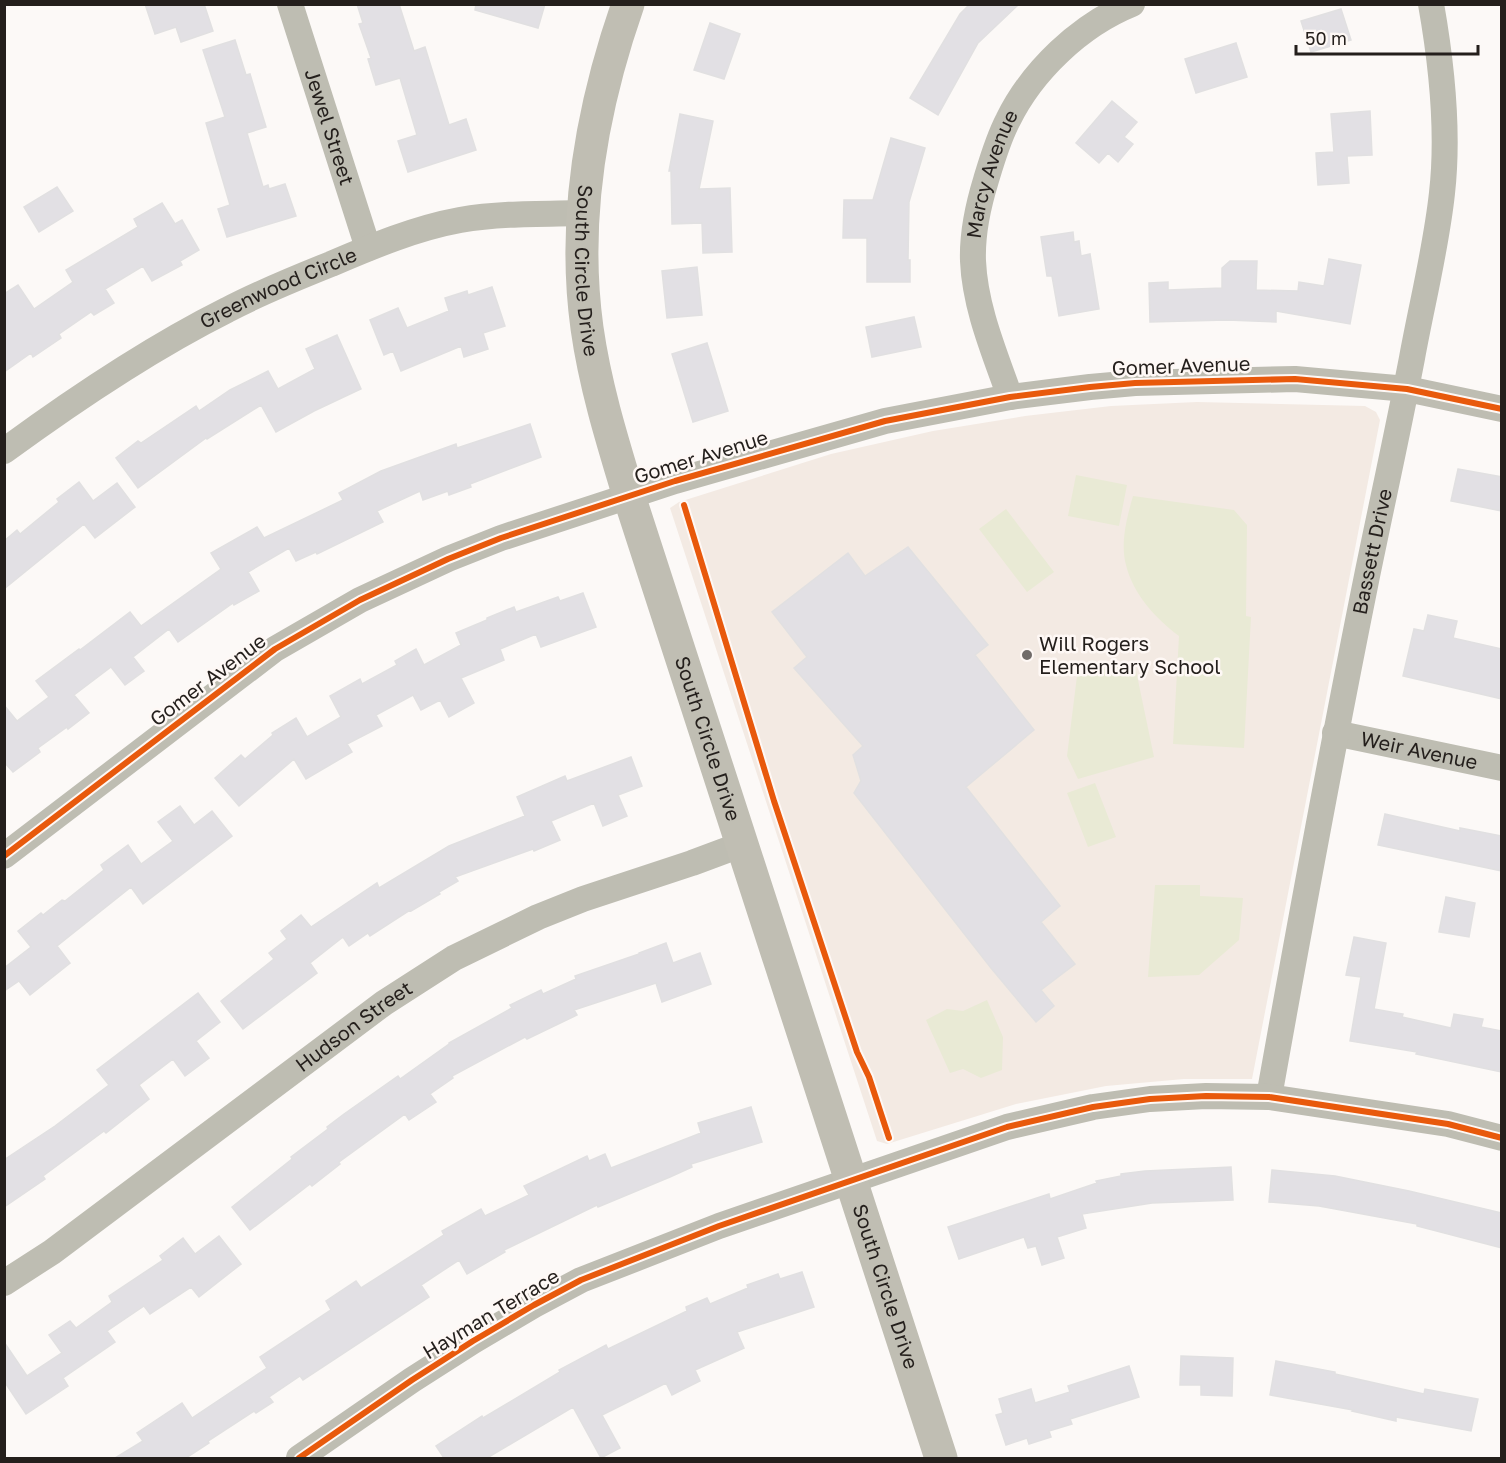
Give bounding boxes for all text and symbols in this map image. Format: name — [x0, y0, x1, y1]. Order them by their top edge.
scale bar — [1296, 18, 1478, 56]
text: 50 m — [1305, 27, 1347, 49]
street label: Jewel Street — [300, 65, 360, 188]
street label: Marcy Avenue — [961, 105, 1022, 240]
street label: South Circle Drive — [571, 184, 604, 358]
street label: Greenwood Circle — [195, 242, 360, 333]
street label: Gomer Avenue — [1111, 351, 1251, 379]
street label: Gomer Avenue — [631, 424, 771, 488]
street label: Bassett Drive — [1347, 486, 1396, 617]
street label: Gomer Avenue — [145, 628, 270, 731]
place label: Will Rogers Elementary School — [1039, 631, 1221, 678]
marker: Will Rogers Elementary School — [1020, 648, 1034, 662]
street label: South Circle Drive — [671, 653, 747, 824]
street label: Weir Avenue — [1359, 726, 1480, 774]
street label: Hudson Street — [290, 975, 416, 1076]
street label: South Circle Drive — [848, 1201, 924, 1372]
street label: Hayman Terrace — [418, 1263, 563, 1363]

